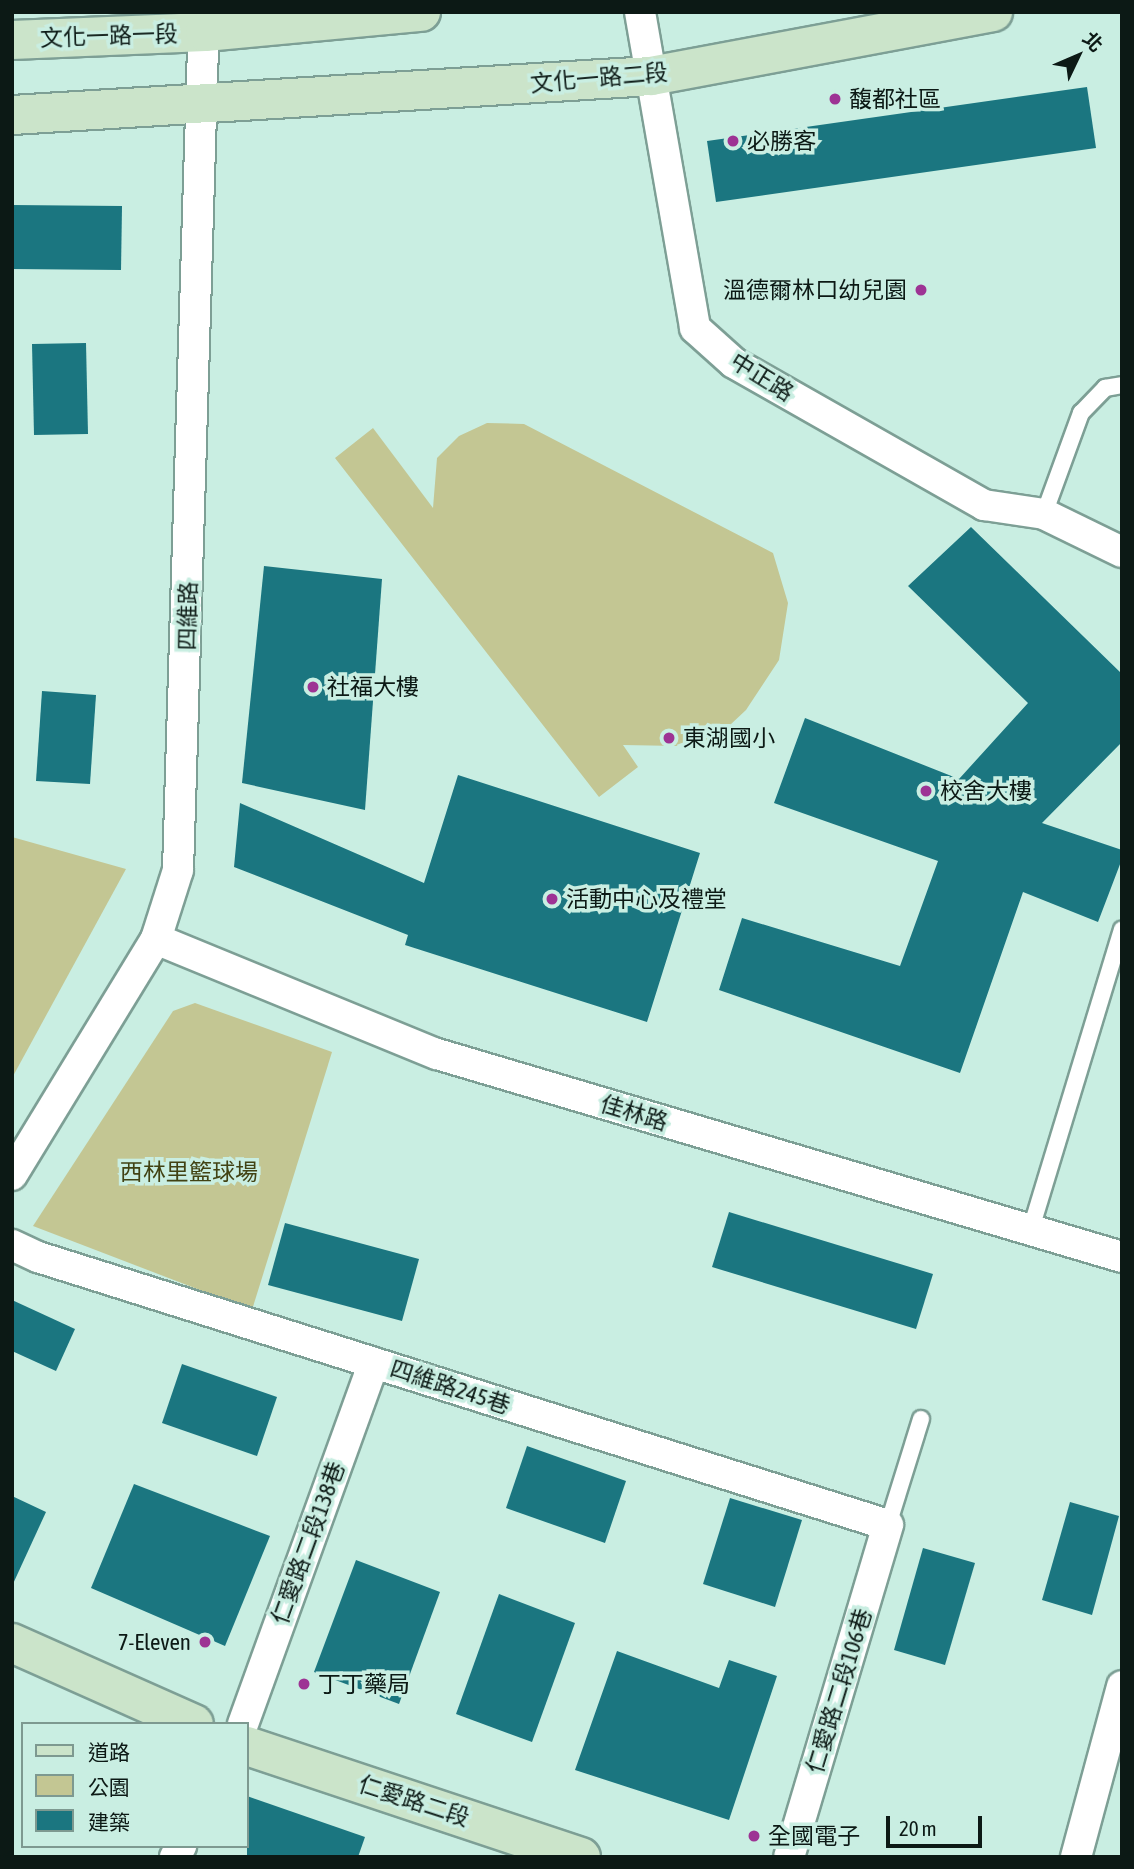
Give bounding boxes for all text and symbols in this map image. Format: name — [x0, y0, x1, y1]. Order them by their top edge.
street label: 文化一路一段 — [40, 20, 178, 52]
north arrow — [1043, 21, 1113, 91]
text: 北 — [1079, 27, 1108, 56]
street label: 文化一路二段 — [529, 58, 669, 98]
place label: 馥都社區 — [849, 85, 941, 113]
marker: 馥都社區 — [827, 91, 843, 107]
place label: 必勝客 — [747, 127, 816, 155]
marker: 必勝客 — [725, 133, 741, 149]
place label: 溫德爾林口幼兒園 — [723, 276, 907, 304]
marker: 溫德爾林口幼兒園 — [913, 282, 929, 298]
street label: 中正路 — [725, 347, 799, 407]
street label: 四維路 — [174, 581, 202, 651]
place label: 社福大樓 — [327, 673, 419, 701]
marker: 社福大樓 — [305, 679, 321, 695]
place label: 東湖國小 — [683, 724, 775, 752]
marker: 東湖國小 — [661, 730, 677, 746]
place label: 校舍大樓 — [940, 777, 1032, 805]
marker: 校舍大樓 — [918, 783, 934, 799]
place label: 活動中心及禮堂 — [566, 885, 727, 913]
marker: 活動中心及禮堂 — [544, 891, 560, 907]
street label: 佳林路 — [597, 1090, 671, 1136]
park label: 西林里籃球場 — [120, 1158, 258, 1186]
street label: 四維路245巷 — [387, 1355, 513, 1419]
street label: 仁愛路二段138巷 — [266, 1458, 350, 1628]
street label: 仁愛路二段106巷 — [801, 1605, 877, 1777]
place label: 7-Eleven — [118, 1628, 191, 1656]
marker: 7-Eleven — [197, 1634, 213, 1650]
place label: 丁丁藥局 — [318, 1670, 410, 1698]
marker: 丁丁藥局 — [296, 1676, 312, 1692]
legend — [21, 1722, 248, 1848]
text: 道路 — [88, 1740, 130, 1764]
street label: 仁愛路二段 — [355, 1770, 473, 1832]
text: 公園 — [88, 1775, 130, 1799]
scale bar — [889, 1802, 985, 1846]
text: 建築 — [88, 1810, 130, 1834]
text: 20 m — [899, 1816, 937, 1840]
place label: 全國電子 — [768, 1822, 860, 1850]
marker: 全國電子 — [746, 1828, 762, 1844]

